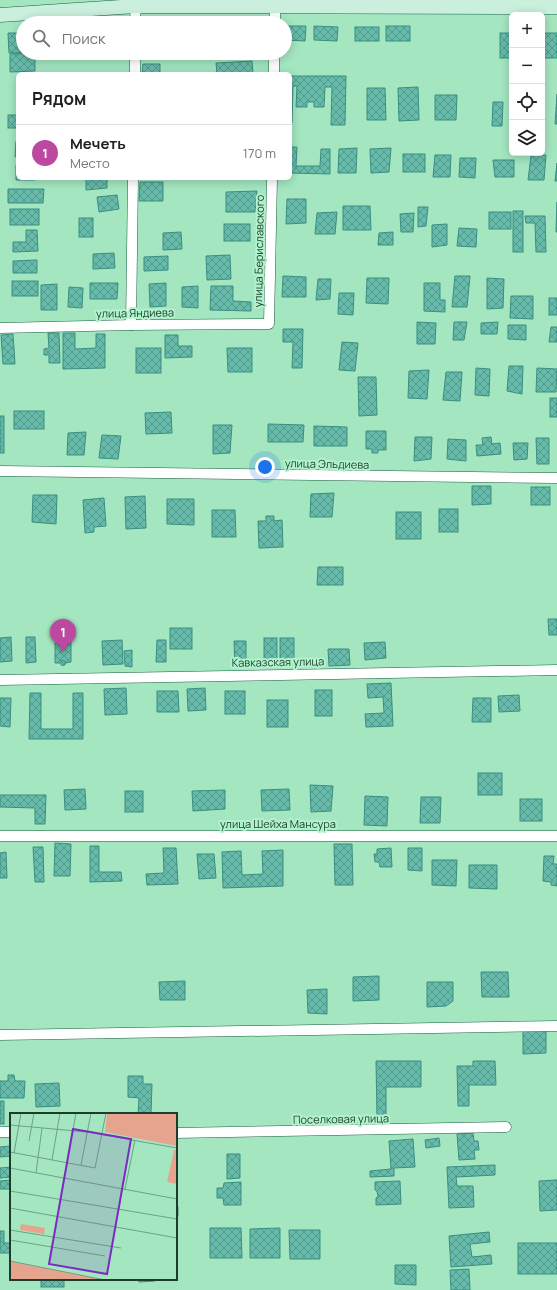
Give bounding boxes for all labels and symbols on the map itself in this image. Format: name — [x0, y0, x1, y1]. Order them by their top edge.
street label: улица Бериславского — [250, 194, 267, 308]
street label: улица Яндиева — [96, 304, 174, 321]
street label: улица Эльдиева — [285, 455, 369, 472]
your location — [255, 457, 275, 477]
pin: 1 — [50, 619, 76, 652]
street label: Кавказская улица — [232, 653, 324, 670]
street label: улица Шейха Мансура — [220, 816, 336, 831]
street label: Поселковая улица — [293, 1110, 389, 1127]
inset map — [10, 1113, 177, 1280]

